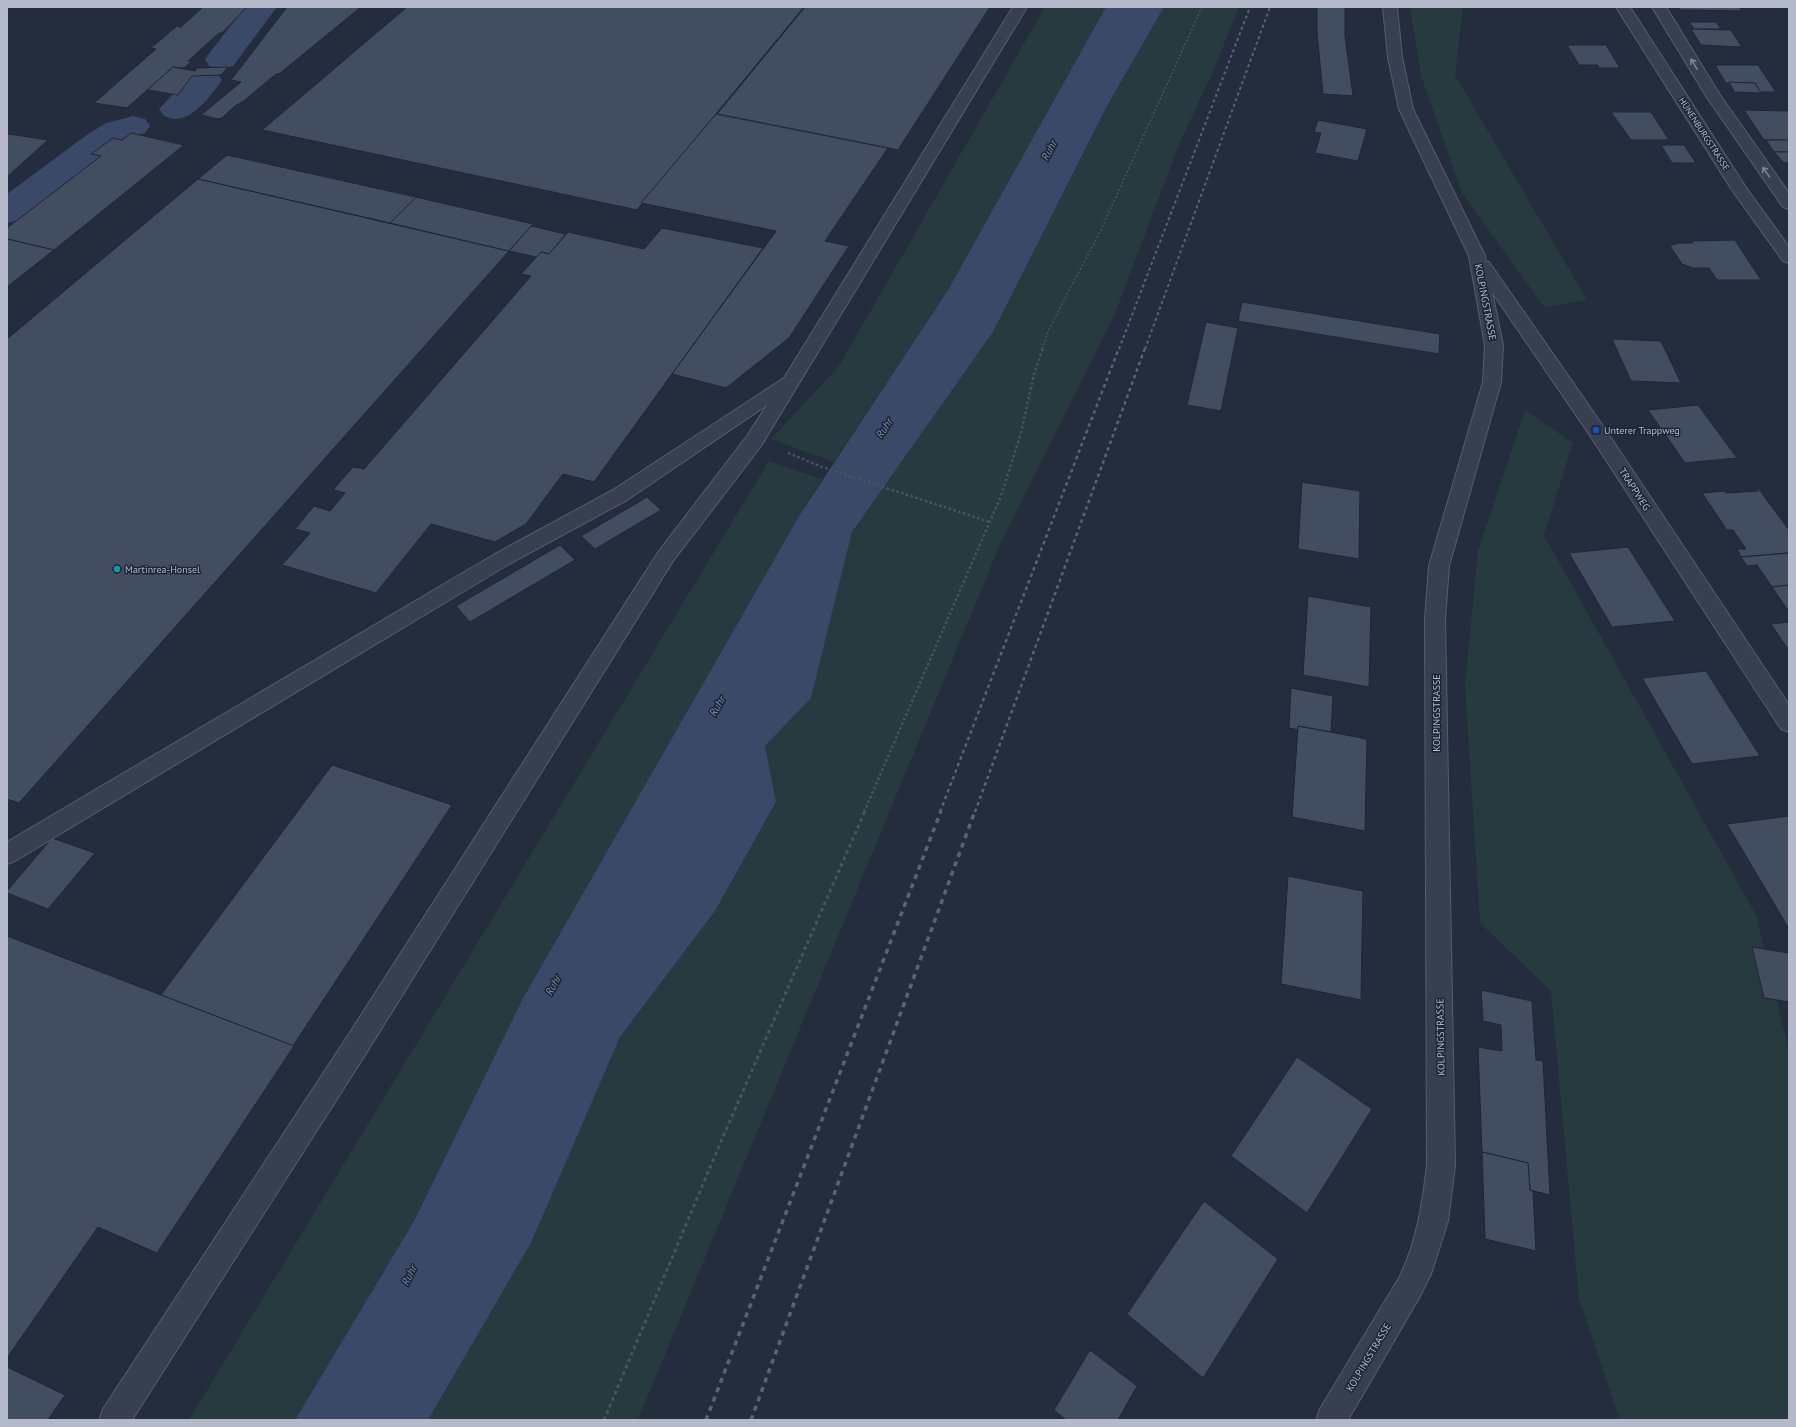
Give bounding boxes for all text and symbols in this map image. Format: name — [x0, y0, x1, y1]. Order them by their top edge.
one-way arrow — [1690, 59, 1698, 70]
street label: HÜNENBURGSTRASSE — [1677, 95, 1732, 173]
water label: Ruhr — [1038, 136, 1061, 163]
one-way arrow — [1762, 167, 1770, 178]
street label: KOLPINGSTRASSE — [1472, 263, 1499, 341]
water label: Ruhr — [872, 414, 896, 441]
place label: Unterer Trappweg — [1604, 424, 1680, 437]
marker: Unterer Trappweg — [1591, 425, 1601, 435]
street label: TRAPPWEG — [1616, 466, 1653, 513]
place label: Martinrea-Honsel — [125, 563, 200, 576]
marker: Martinrea-Honsel — [112, 564, 122, 574]
street label: KOLPINGSTRASSE — [1430, 674, 1443, 752]
water label: Ruhr — [706, 692, 729, 719]
water label: Ruhr — [542, 971, 565, 998]
street label: KOLPINGSTRASSE — [1433, 998, 1448, 1076]
water label: Ruhr — [398, 1261, 421, 1288]
street label: KOLPINGSTRASSE — [1343, 1321, 1394, 1394]

